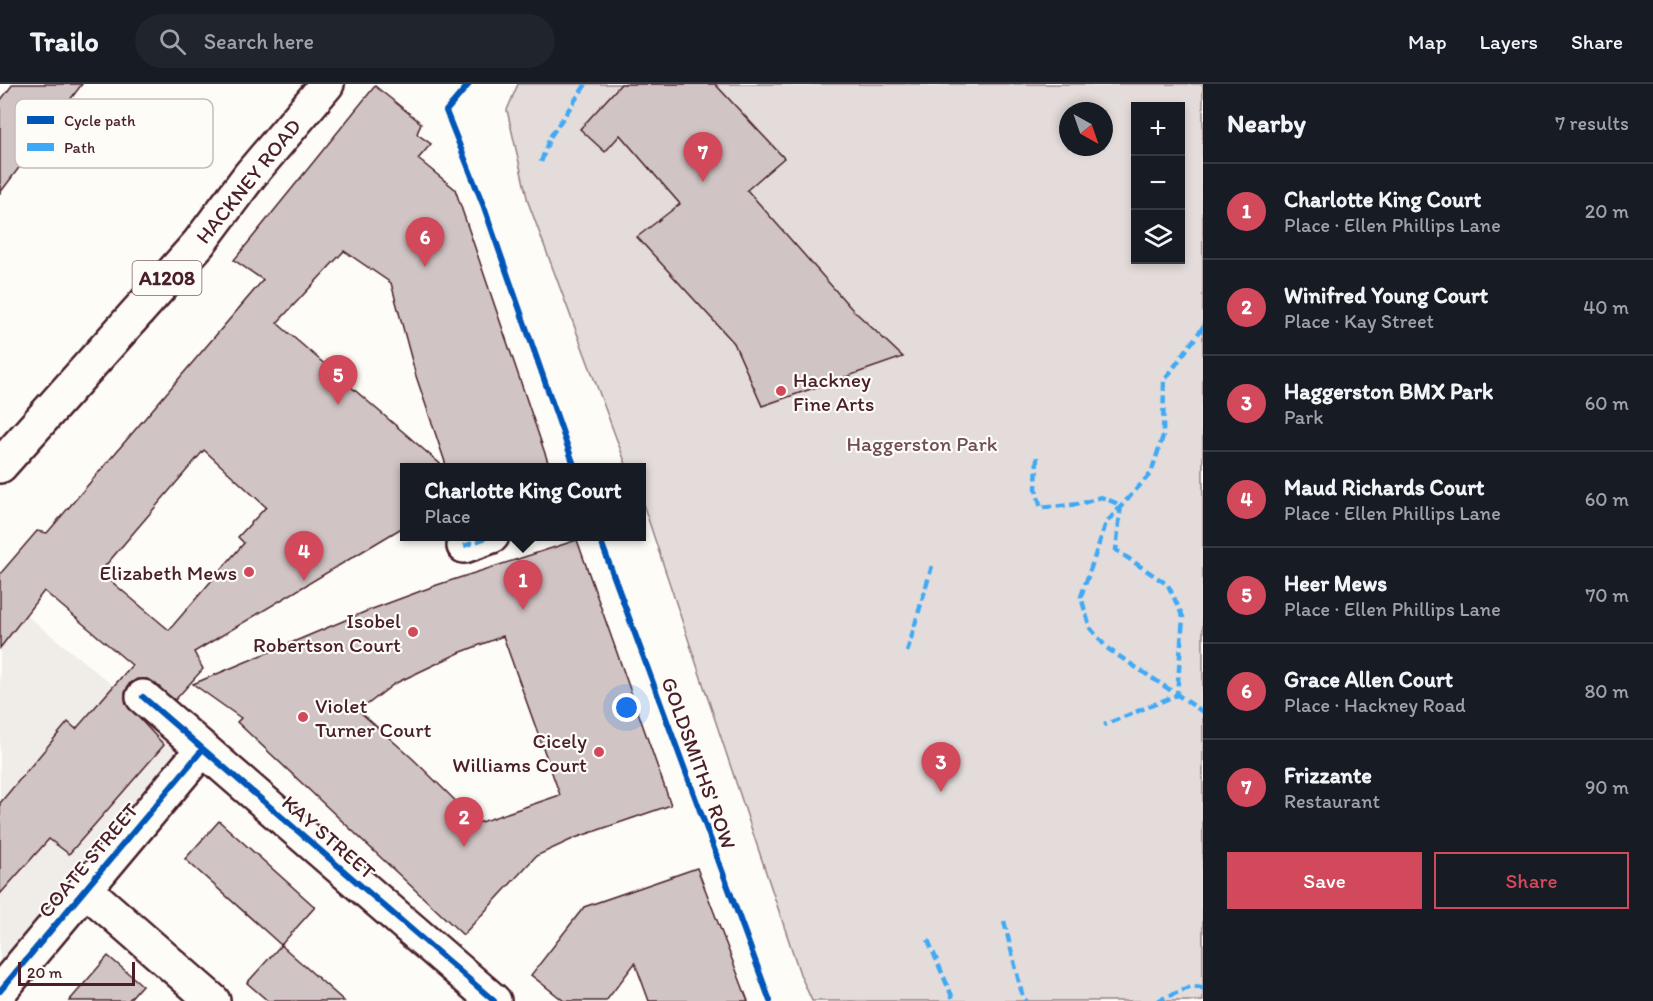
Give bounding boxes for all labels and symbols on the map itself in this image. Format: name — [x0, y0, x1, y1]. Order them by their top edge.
legend — [15, 99, 213, 168]
north arrow — [1059, 102, 1113, 156]
text: Cycle path — [64, 111, 136, 130]
street label: HACKNEY ROAD — [190, 114, 306, 248]
pin: 7 — [684, 132, 722, 182]
text: Path — [64, 138, 95, 157]
pin: 6 — [406, 218, 444, 267]
road number: A1208 — [132, 261, 201, 295]
pin: 5 — [318, 356, 358, 405]
place label: Hackney Fine Arts — [793, 367, 874, 416]
marker: Hackney Fine Arts — [774, 384, 788, 398]
park label: Haggerston Park — [846, 431, 998, 456]
pin: 4 — [284, 532, 324, 581]
place label: Elizabeth Mews — [100, 560, 237, 585]
pin: 1 — [504, 560, 542, 610]
marker: Elizabeth Mews — [242, 565, 256, 579]
place label: Isobel Robertson Court — [253, 608, 401, 657]
marker: Isobel Robertson Court — [406, 625, 420, 639]
street label: GOLDSMITHS' ROW — [656, 674, 742, 852]
place label: Violet Turner Court — [315, 693, 432, 742]
your location — [612, 693, 641, 722]
marker: Violet Turner Court — [296, 710, 310, 724]
place label: Cicely Williams Court — [452, 728, 587, 777]
pin: 3 — [922, 742, 960, 792]
marker: Cicely Williams Court — [592, 745, 606, 759]
street label: KAY STREET — [277, 790, 381, 884]
street label: COATE STREET — [33, 797, 143, 922]
pin: 2 — [444, 798, 484, 847]
scale bar — [18, 959, 135, 986]

